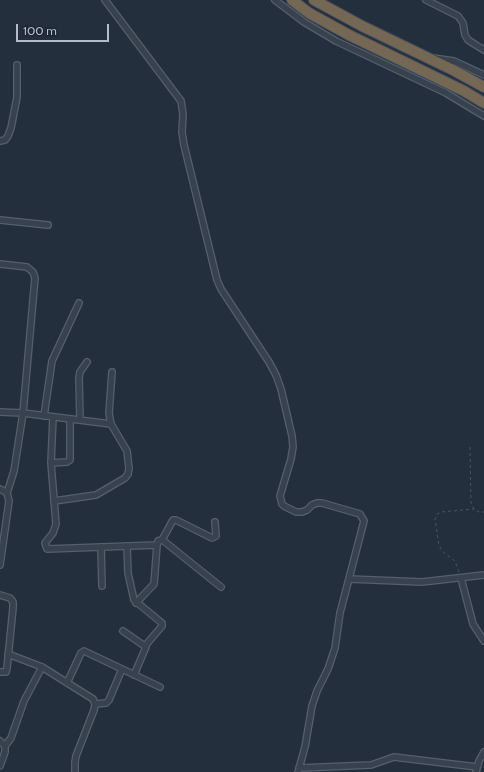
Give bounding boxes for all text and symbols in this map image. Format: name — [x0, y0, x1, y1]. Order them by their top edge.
scale bar — [18, 16, 111, 42]
text: 100 m — [23, 23, 57, 38]

